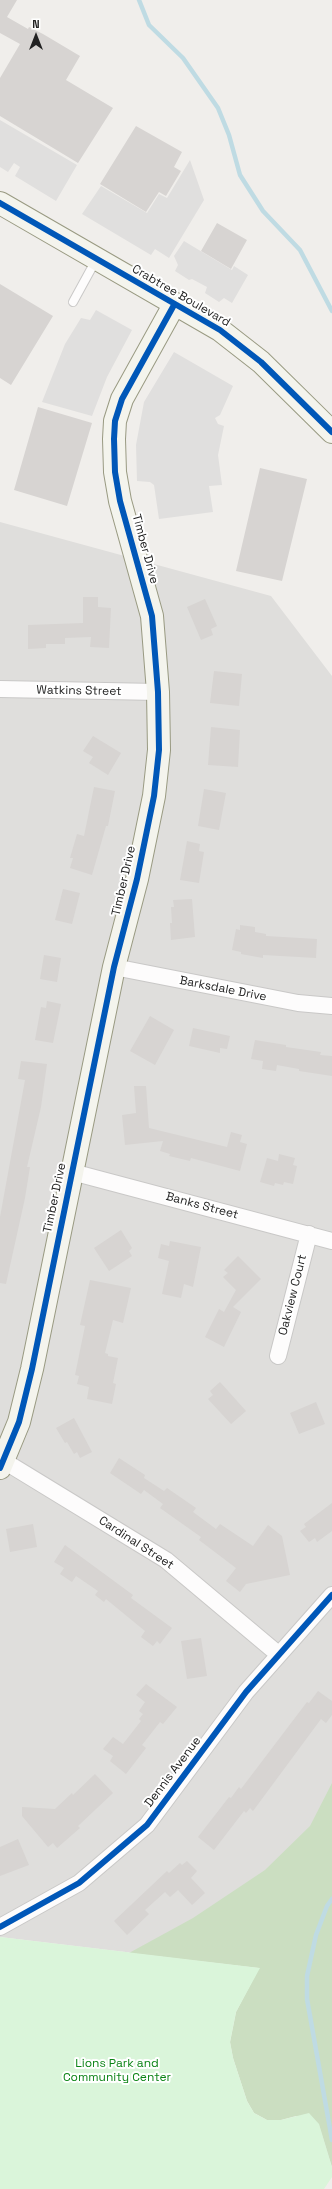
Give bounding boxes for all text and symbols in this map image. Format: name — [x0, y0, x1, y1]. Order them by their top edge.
north arrow — [16, 16, 56, 56]
text: N — [32, 17, 40, 31]
street label: Crabtree Boulevard — [129, 262, 233, 330]
street label: Timber Drive — [129, 513, 161, 585]
street label: Watkins Street — [36, 683, 122, 699]
street label: Timber Drive — [109, 845, 139, 917]
street label: Barksdale Drive — [178, 973, 268, 1005]
street label: Timber Drive — [41, 1162, 69, 1234]
street label: Banks Street — [164, 1189, 240, 1223]
street label: Oakview Court — [276, 1253, 310, 1337]
street label: Cardinal Street — [96, 1513, 176, 1573]
street label: Dennis Avenue — [142, 1734, 204, 1810]
park label: Lions Park and Community Center — [63, 2057, 171, 2085]

